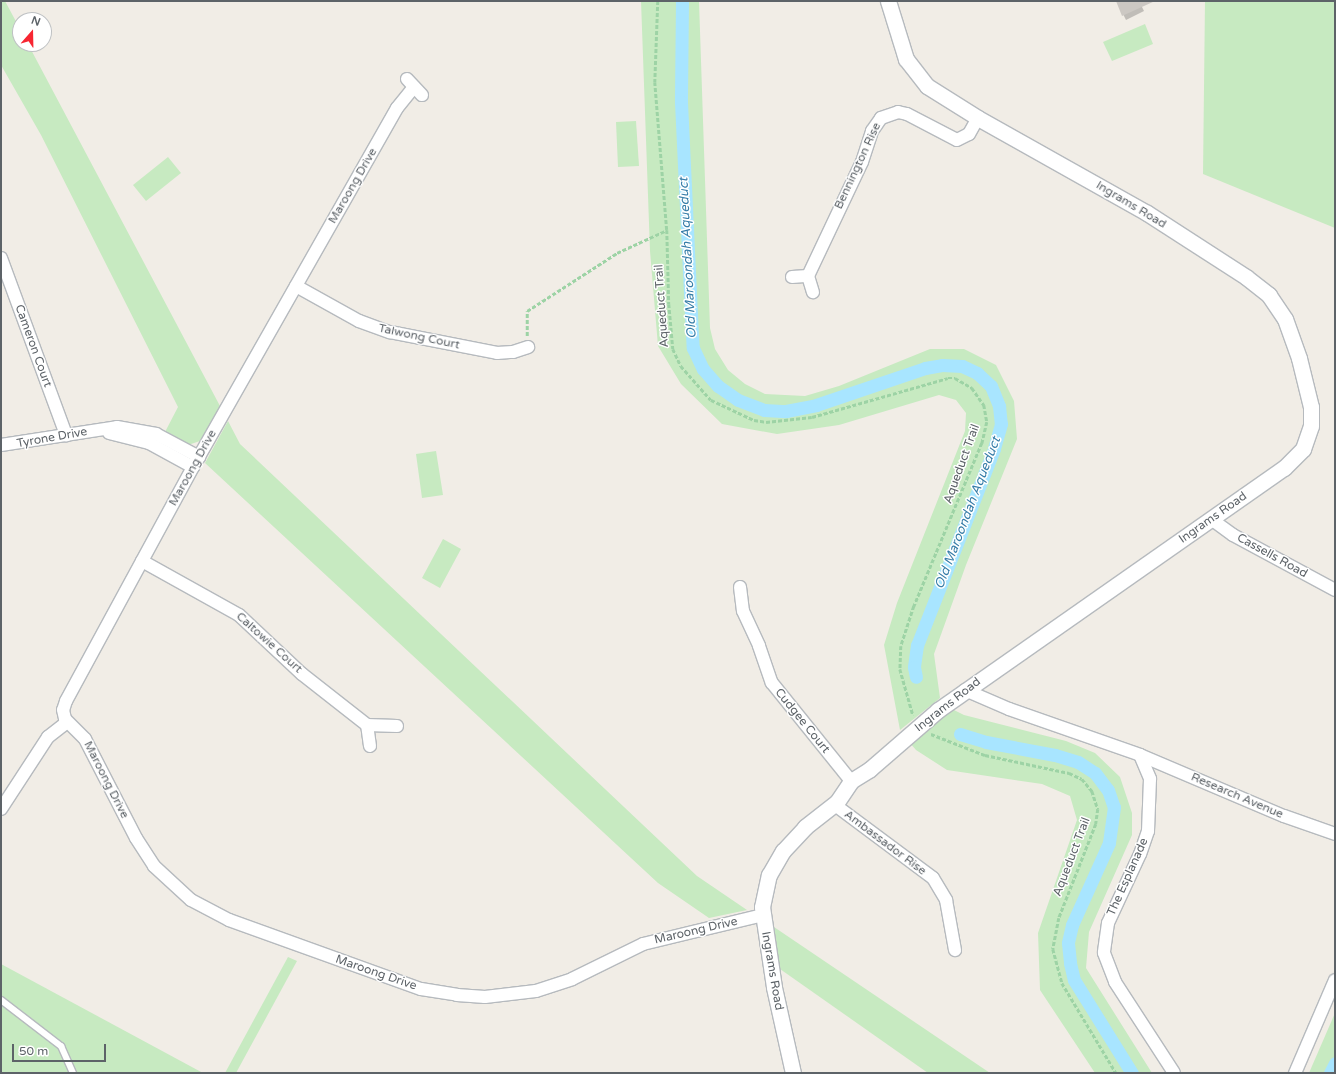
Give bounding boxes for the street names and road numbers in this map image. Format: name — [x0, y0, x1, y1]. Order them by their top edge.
street label: Bennington Rise — [832, 120, 884, 212]
street label: Maroong Drive — [326, 146, 380, 226]
street label: Ingrams Road — [1093, 178, 1169, 232]
street label: Aqueduct Trail — [652, 264, 672, 348]
street label: Cameron Court — [11, 303, 55, 389]
street label: Talwong Court — [377, 321, 461, 353]
street label: Aqueduct Trail — [941, 422, 983, 506]
street label: Tyrone Drive — [16, 425, 88, 451]
street label: Maroong Drive — [166, 427, 220, 509]
street label: Ingrams Road — [1176, 489, 1250, 547]
street label: Cassells Road — [1234, 531, 1310, 581]
street label: Caltowie Court — [233, 610, 305, 676]
street label: Ingrams Road — [912, 675, 984, 735]
street label: Cudgee Court — [771, 686, 833, 756]
street label: Maroong Drive — [80, 739, 132, 821]
street label: Research Avenue — [1189, 770, 1285, 822]
street label: Ambassador Rise — [841, 807, 929, 879]
street label: Aqueduct Trail — [1050, 816, 1094, 898]
street label: The Esplanade — [1104, 836, 1152, 918]
street label: Maroong Drive — [653, 914, 739, 948]
street label: Ingrams Road — [758, 931, 786, 1011]
street label: Maroong Drive — [334, 952, 418, 994]

